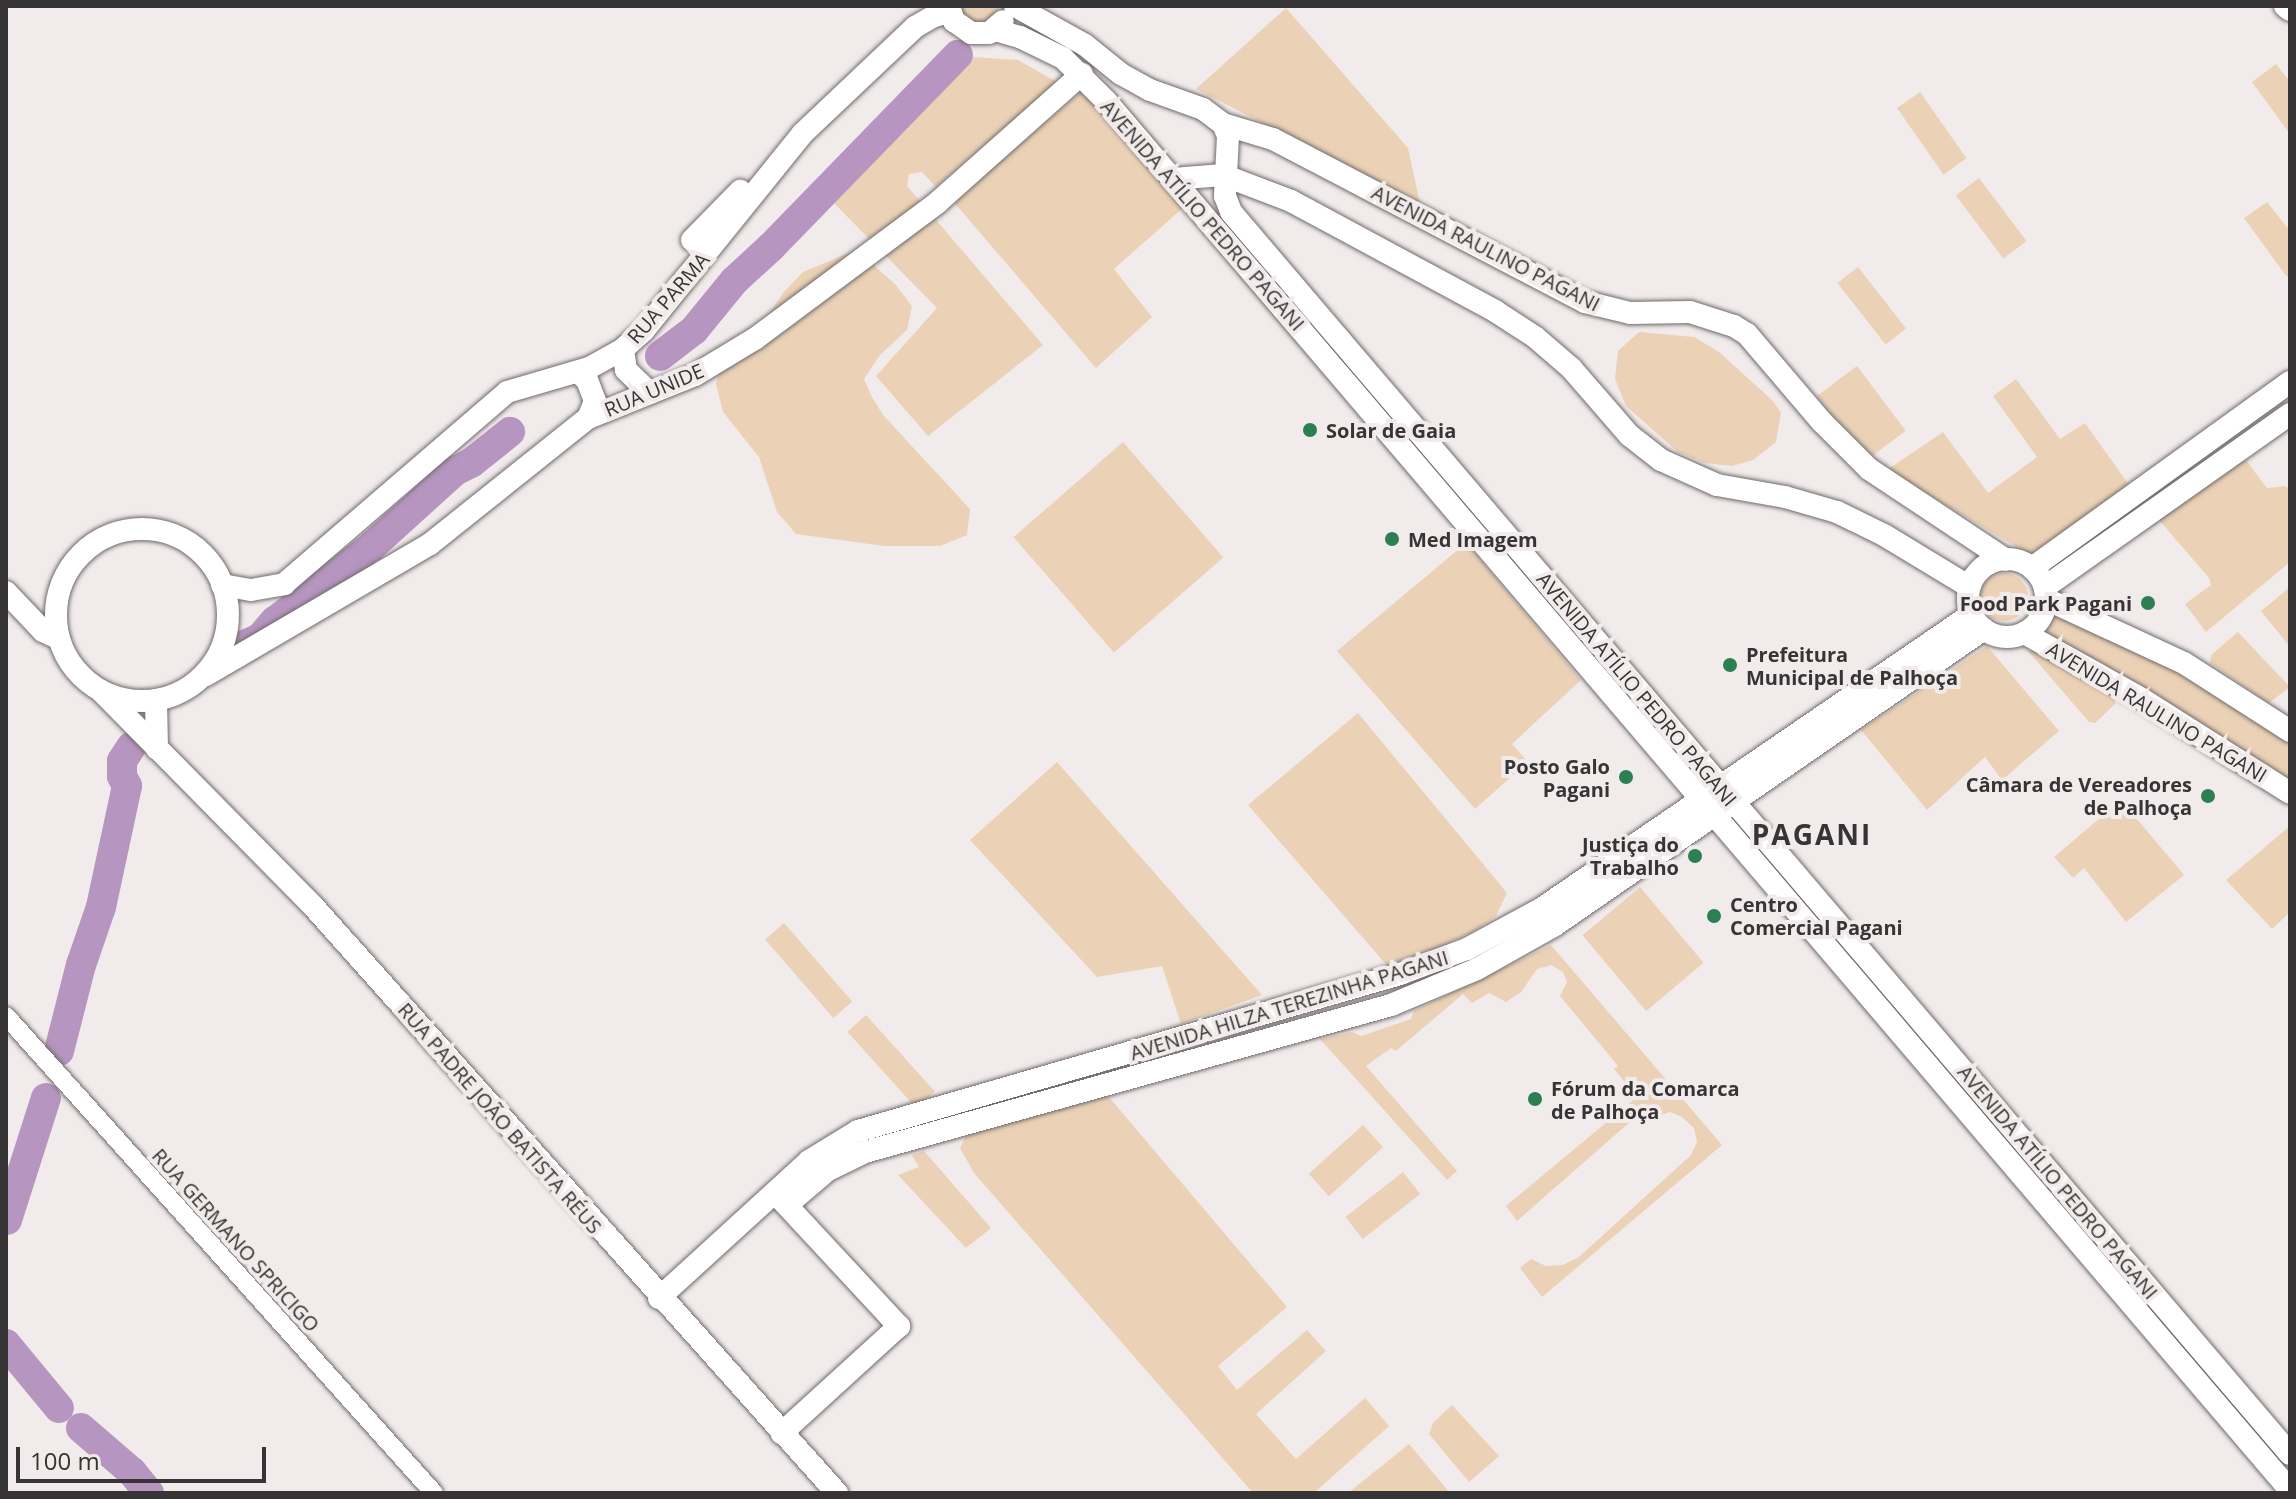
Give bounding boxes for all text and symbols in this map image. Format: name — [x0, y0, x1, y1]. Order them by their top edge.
street label: AVENIDA ATÍLIO PEDRO PAGANI — [1096, 95, 1310, 335]
street label: AVENIDA RAULINO PAGANI — [1368, 180, 1604, 316]
street label: RUA PARMA — [622, 248, 714, 348]
street label: RUA UNIDE — [601, 358, 707, 422]
place label: Solar de Gaia — [1326, 418, 1456, 442]
marker: Solar de Gaia — [1301, 421, 1319, 439]
place label: Med Imagem — [1408, 527, 1538, 551]
marker: Med Imagem — [1383, 530, 1401, 548]
street label: AVENIDA ATÍLIO PEDRO PAGANI — [1532, 567, 1742, 811]
place label: Food Park Pagani — [1960, 591, 2132, 615]
marker: Food Park Pagani — [2139, 594, 2157, 612]
street label: AVENIDA RAULINO PAGANI — [2043, 637, 2271, 787]
place label: Prefeitura Municipal de Palhoça — [1746, 642, 1958, 689]
marker: Prefeitura Municipal de Palhoça — [1721, 656, 1739, 674]
place label: Posto Galo Pagani — [1504, 754, 1610, 801]
marker: Posto Galo Pagani — [1617, 768, 1635, 786]
place label: Câmara de Vereadores de Palhoça — [1966, 772, 2192, 819]
marker: Câmara de Vereadores de Palhoça — [2199, 787, 2217, 805]
district label: PAGANI — [1752, 817, 1872, 851]
place label: Justiça do Trabalho — [1582, 832, 1679, 879]
marker: Justiça do Trabalho — [1686, 847, 1704, 865]
place label: Centro Comercial Pagani — [1730, 892, 1903, 939]
marker: Centro Comercial Pagani — [1705, 907, 1723, 925]
street label: AVENIDA HILZA TEREZINHA PAGANI — [1127, 945, 1451, 1065]
street label: RUA PADRE JOÃO BATISTA RÉUS — [393, 998, 607, 1238]
street label: AVENIDA ATÍLIO PEDRO PAGANI — [1953, 1060, 2163, 1304]
place label: Fórum da Comarca de Palhoça — [1551, 1076, 1740, 1123]
marker: Fórum da Comarca de Palhoça — [1526, 1090, 1544, 1108]
street label: RUA GERMANO SPRICIGO — [147, 1143, 325, 1337]
scale bar — [20, 1431, 270, 1481]
text: 100 m — [30, 1444, 100, 1477]

